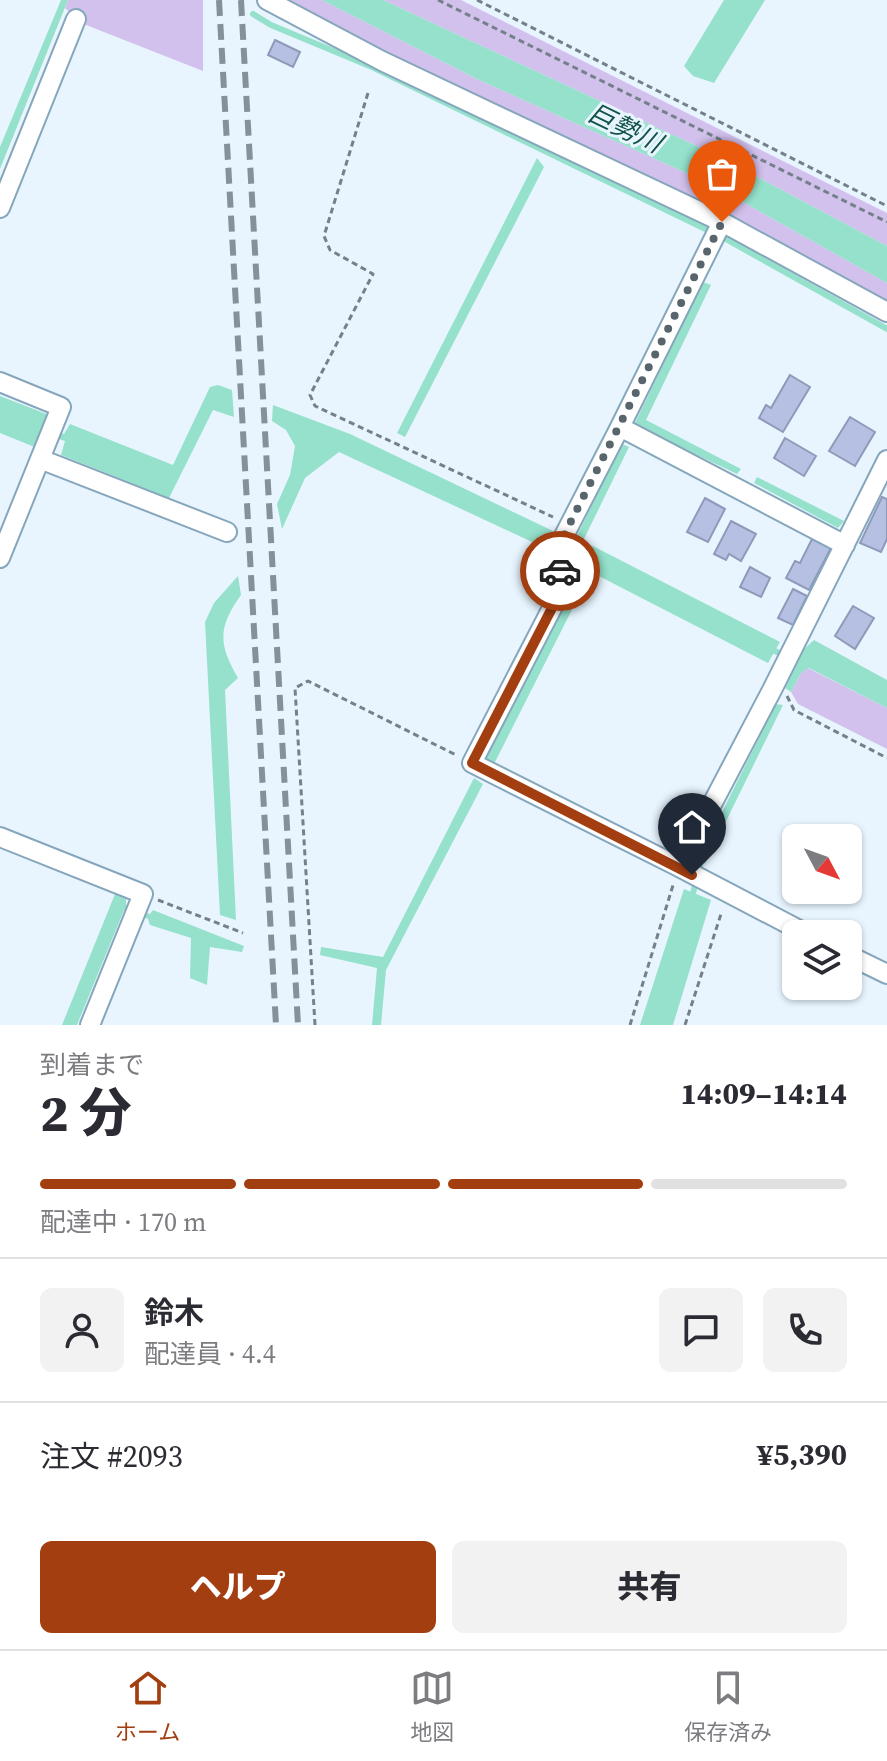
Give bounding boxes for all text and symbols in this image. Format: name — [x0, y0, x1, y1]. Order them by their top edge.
water label: 巨勢川 — [582, 95, 671, 163]
pin — [688, 140, 756, 222]
icon: bag — [700, 152, 744, 196]
courier — [520, 531, 600, 611]
icon: car — [538, 549, 582, 593]
pin — [658, 793, 726, 875]
icon: home — [670, 805, 714, 849]
north arrow — [782, 824, 862, 904]
map controls — [782, 824, 862, 1000]
button: layers — [782, 920, 862, 1000]
text: 到着まで — [40, 1047, 144, 1083]
text: 14:09–14:14 — [680, 1073, 847, 1114]
text: 2 分 — [40, 1077, 132, 1148]
text: 配達中 · 170 m — [40, 1204, 206, 1240]
button: person — [40, 1288, 124, 1372]
button: chat — [659, 1288, 743, 1372]
button: phone — [763, 1288, 847, 1372]
text: 鈴木 — [144, 1292, 204, 1333]
text: 配達員 · 4.4 — [144, 1336, 276, 1372]
text: ¥5,390 — [757, 1434, 847, 1475]
text: 注文 #2093 — [40, 1436, 183, 1477]
button: ヘルプ — [40, 1541, 436, 1633]
button: 共有 — [452, 1541, 847, 1633]
tab: ホーム — [115, 1666, 180, 1747]
tab: 地図 — [410, 1666, 454, 1747]
tab: 保存済み — [684, 1666, 772, 1747]

